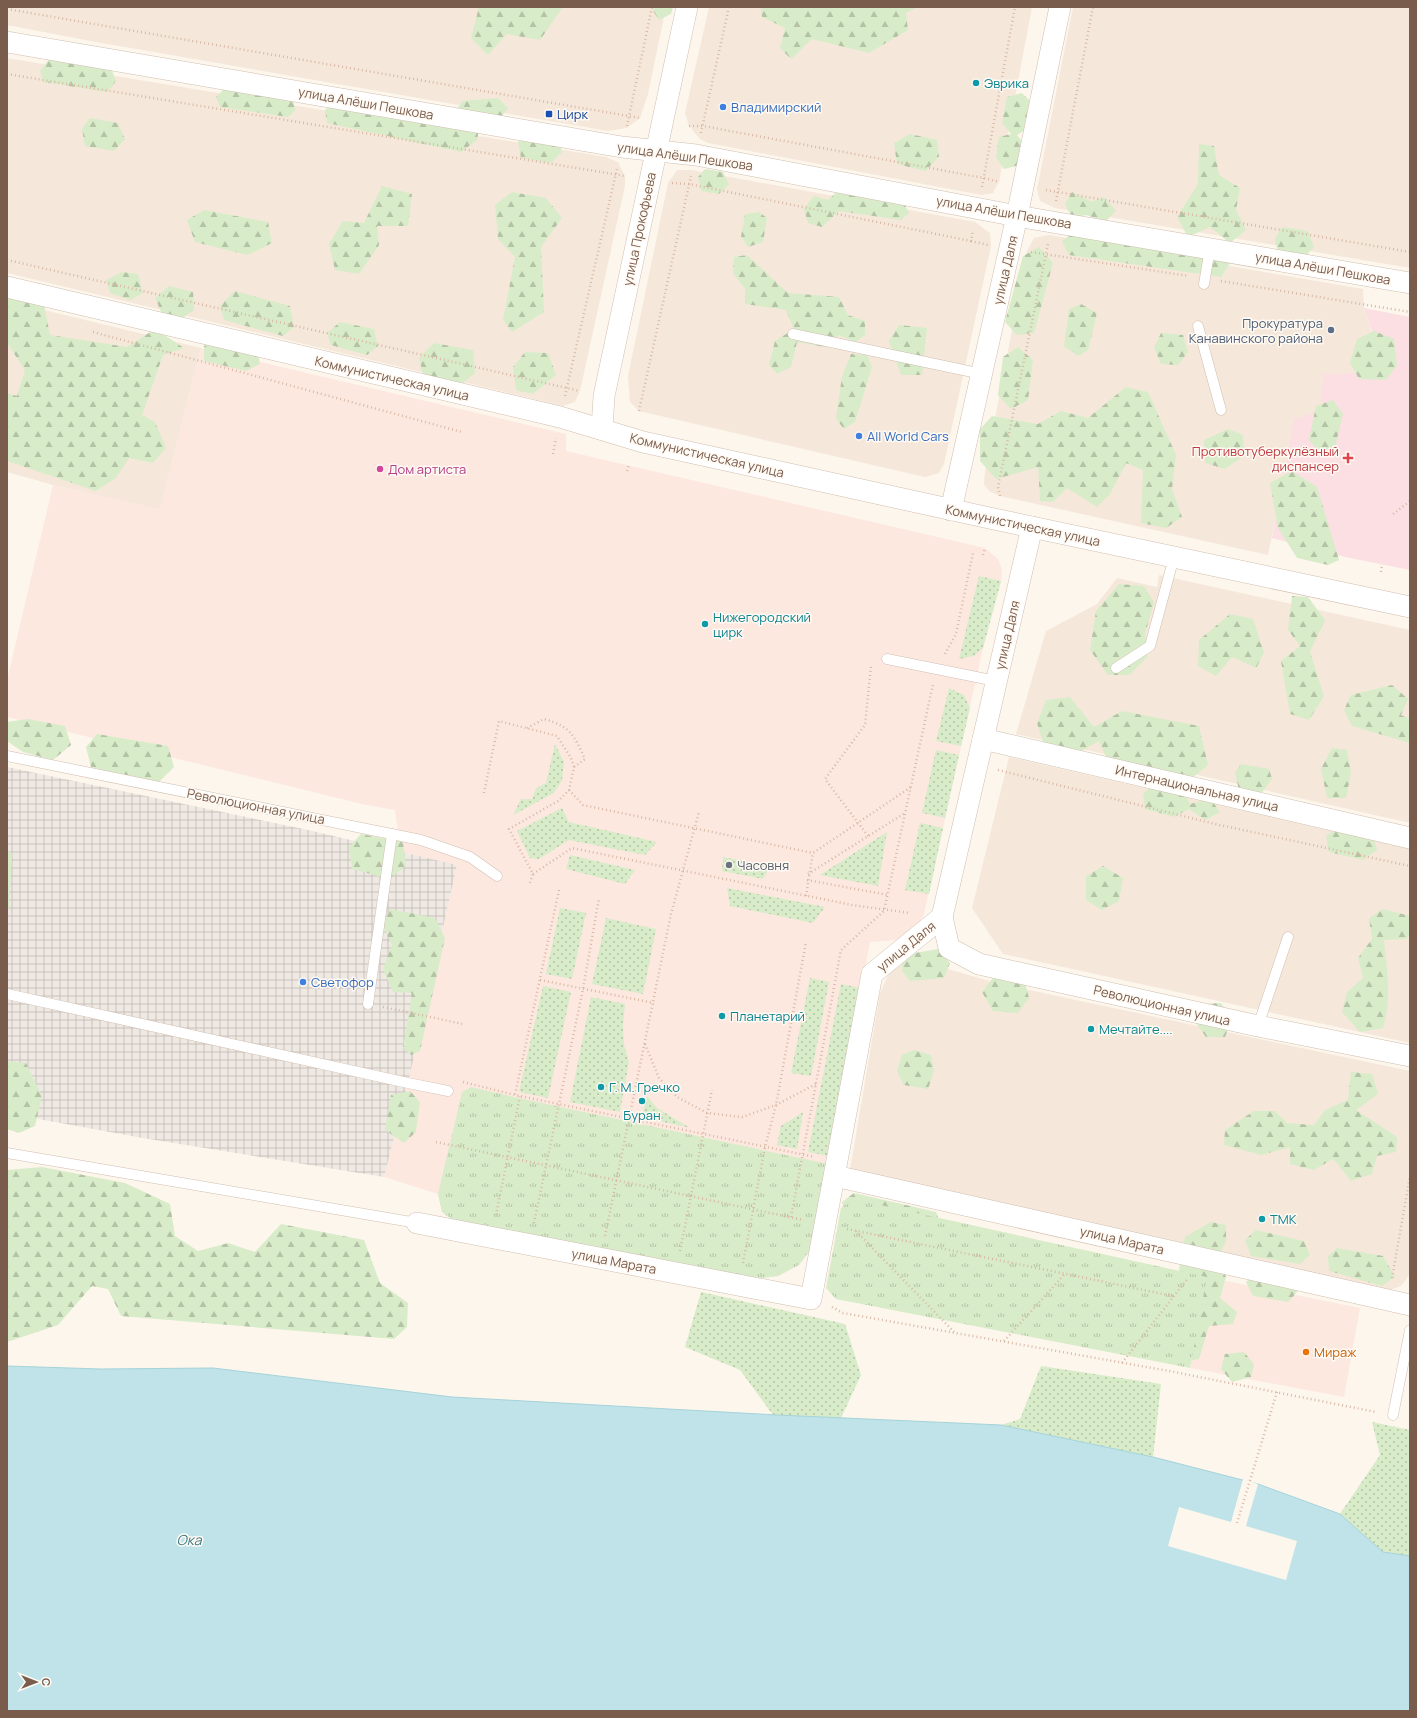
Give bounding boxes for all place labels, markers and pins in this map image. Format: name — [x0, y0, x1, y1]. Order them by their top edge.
place label: Эврика — [984, 74, 1029, 92]
marker: Эврика — [971, 78, 981, 88]
place label: Владимирский — [731, 98, 821, 116]
marker: Владимирский — [718, 102, 728, 112]
place label: Цирк — [557, 105, 588, 123]
marker: Цирк — [544, 109, 554, 119]
place label: Прокуратура Канавинского района — [1189, 314, 1323, 347]
marker: Прокуратура Канавинского района — [1326, 325, 1336, 335]
place label: All World Cars — [867, 427, 949, 445]
marker: All World Cars — [854, 431, 864, 441]
place label: Противотуберкулёзный диспансер — [1192, 442, 1339, 475]
marker: Противотуберкулёзный диспансер — [1342, 452, 1354, 464]
place label: Дом артиста — [388, 460, 466, 478]
marker: Дом артиста — [375, 464, 385, 474]
place label: Нижегородский цирк — [713, 608, 811, 641]
marker: Нижегородский цирк — [700, 619, 710, 629]
place label: Часовня — [737, 856, 789, 874]
marker: Часовня — [724, 860, 734, 870]
place label: Светофор — [311, 973, 374, 991]
marker: Светофор — [298, 977, 308, 987]
place label: Планетарий — [730, 1007, 805, 1025]
marker: Планетарий — [717, 1011, 727, 1021]
place label: Мечтайте.... — [1099, 1020, 1173, 1038]
marker: Мечтайте.... — [1086, 1024, 1096, 1034]
place label: Г. М. Гречко — [609, 1078, 680, 1096]
marker: Г. М. Гречко — [596, 1082, 606, 1092]
marker: Буран — [637, 1096, 647, 1106]
place label: Буран — [623, 1106, 661, 1124]
place label: ТМК — [1270, 1210, 1297, 1228]
marker: ТМК — [1257, 1214, 1267, 1224]
place label: Мираж — [1314, 1343, 1356, 1361]
marker: Мираж — [1301, 1347, 1311, 1357]

